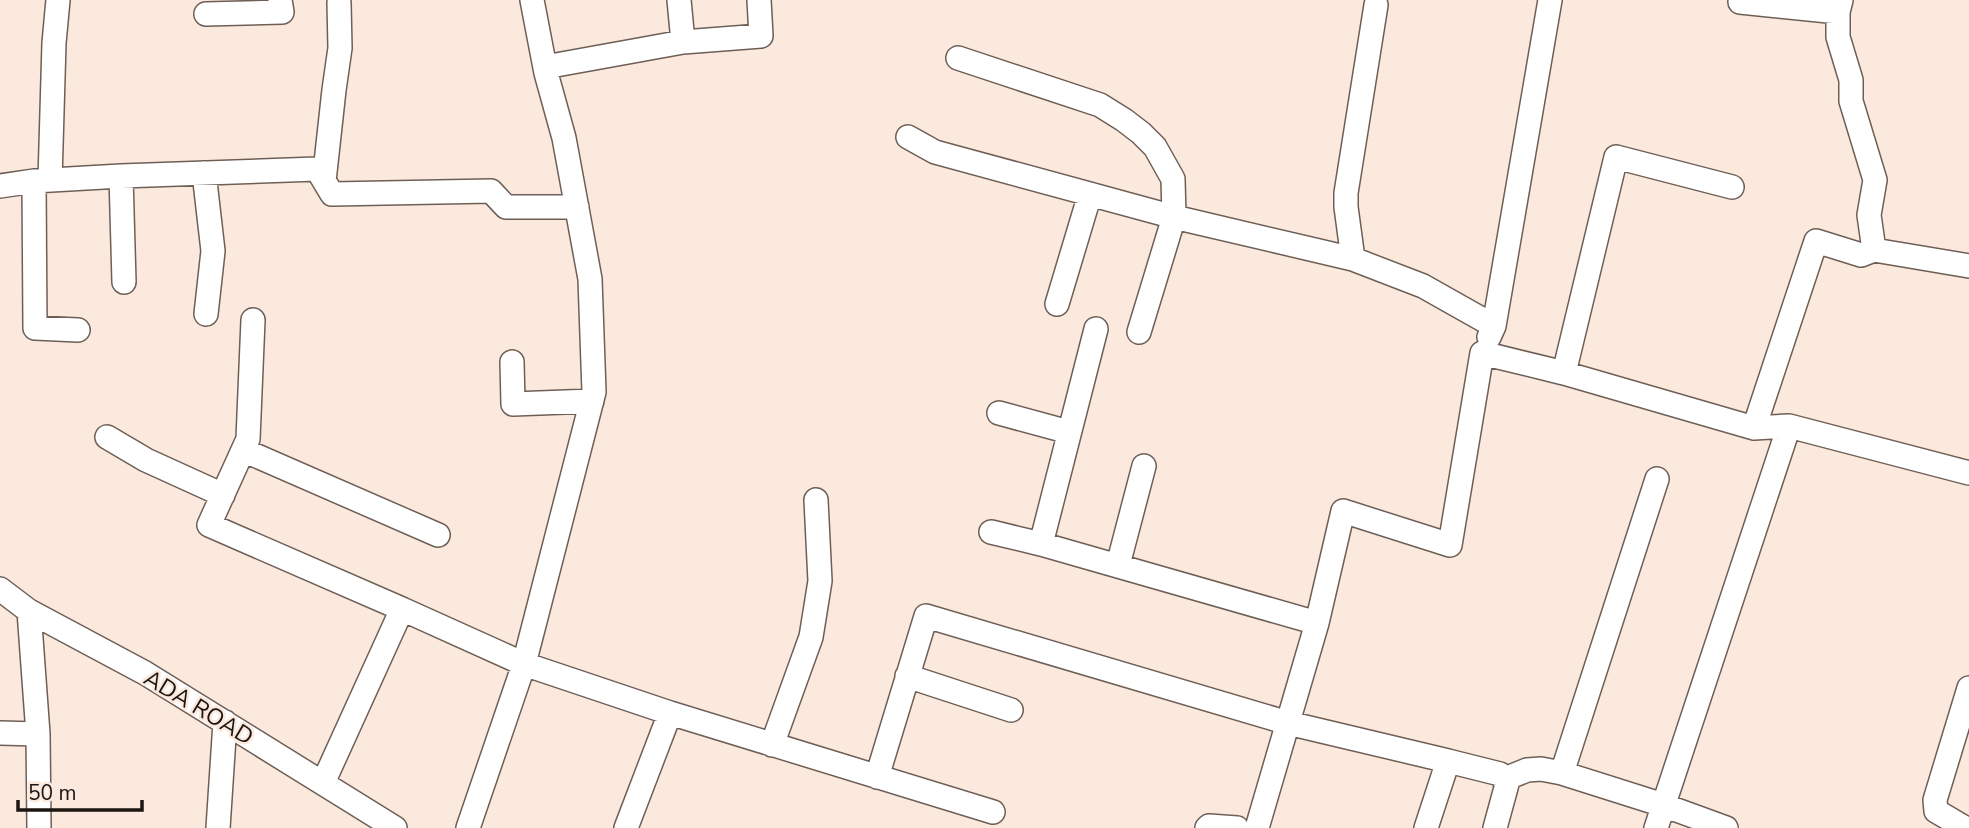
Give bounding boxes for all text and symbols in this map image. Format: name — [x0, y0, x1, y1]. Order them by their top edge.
street label: ADA ROAD — [138, 663, 259, 752]
scale bar — [18, 768, 142, 812]
text: 50 m — [28, 779, 77, 807]

